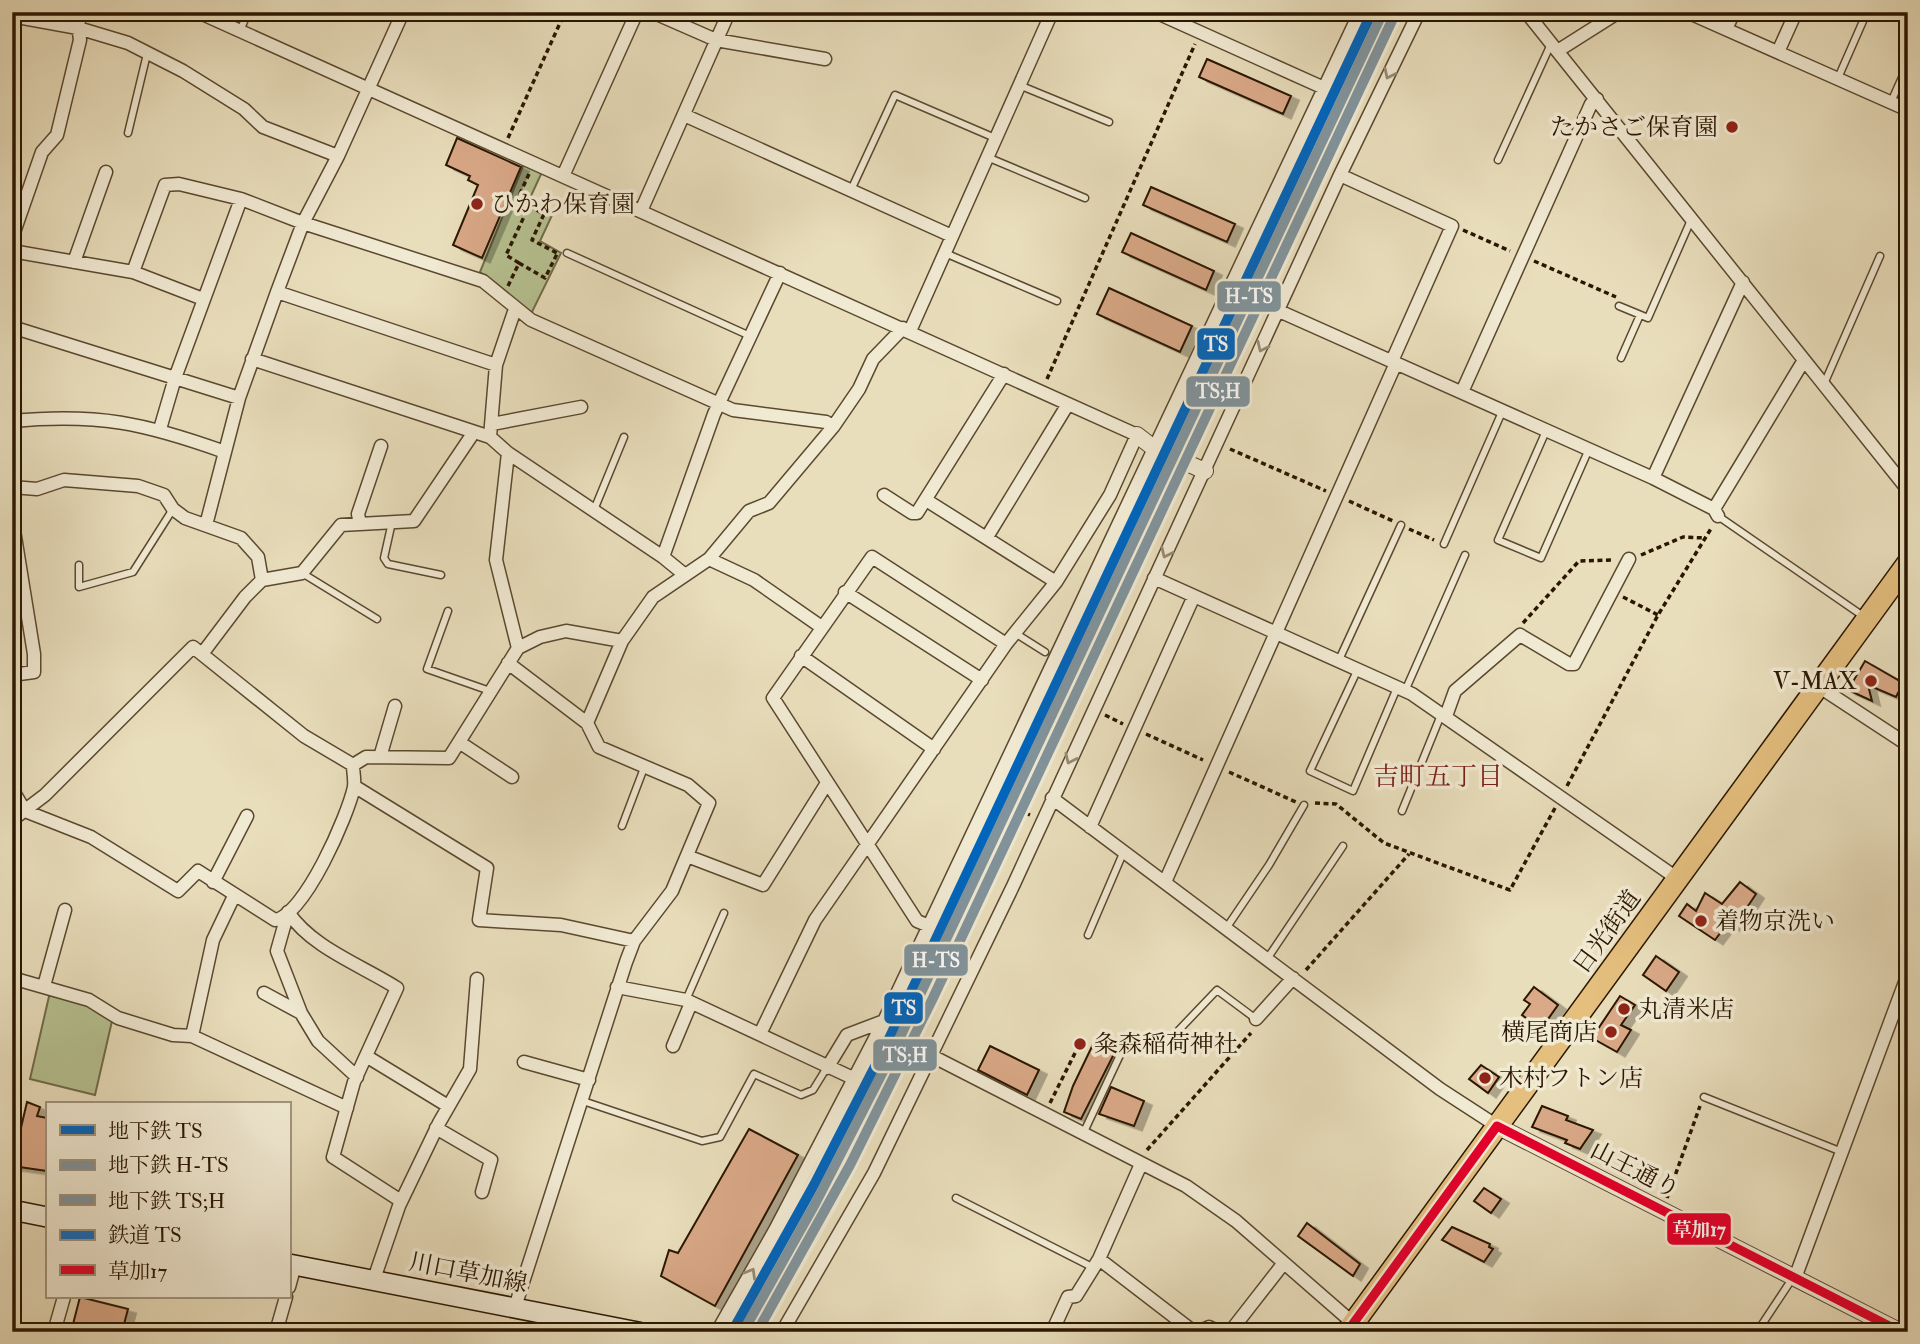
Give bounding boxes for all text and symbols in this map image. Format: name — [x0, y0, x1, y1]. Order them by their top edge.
one-way arrow — [1383, 67, 1397, 79]
place label: たかさご保育園 — [1550, 112, 1718, 143]
marker: たかさご保育園 — [1724, 119, 1740, 135]
place label: ひかわ保育園 — [491, 189, 635, 220]
marker: ひかわ保育園 — [469, 196, 485, 212]
line badge: H-TS — [1216, 280, 1282, 313]
text: H-TS — [1225, 285, 1273, 309]
line badge: TS — [1196, 327, 1236, 361]
text: TS — [1203, 333, 1228, 357]
one-way arrow — [1256, 339, 1270, 352]
line badge: TS;H — [1185, 375, 1251, 408]
text: TS;H — [1194, 380, 1241, 404]
one-way arrow — [1160, 546, 1174, 558]
place label: V-MAX — [1773, 666, 1857, 697]
marker: V-MAX — [1863, 673, 1879, 689]
one-way arrow — [1064, 752, 1078, 764]
district label: 吉町五丁目 — [1373, 761, 1503, 793]
street label: 日光街道 — [1566, 884, 1648, 980]
place label: 着物京洗い — [1715, 906, 1835, 937]
marker: 着物京洗い — [1693, 913, 1709, 929]
line badge: H-TS — [903, 943, 969, 977]
text: H-TS — [912, 949, 960, 973]
line badge: TS — [883, 991, 924, 1025]
place label: 丸清米店 — [1638, 994, 1734, 1025]
text: TS — [891, 997, 916, 1021]
marker: 丸清米店 — [1616, 1001, 1632, 1017]
place label: 横尾商店 — [1501, 1017, 1597, 1048]
marker: 横尾商店 — [1603, 1024, 1619, 1040]
place label: 粂森稲荷神社 — [1094, 1029, 1238, 1060]
marker: 粂森稲荷神社 — [1072, 1036, 1088, 1052]
line badge: TS;H — [872, 1038, 938, 1072]
text: TS;H — [881, 1044, 928, 1068]
place label: 木村フトン店 — [1499, 1063, 1643, 1094]
marker: 木村フトン店 — [1477, 1070, 1493, 1086]
legend — [46, 1102, 290, 1298]
text: 地下鉄 TS — [108, 1118, 203, 1145]
street label: 山王通り — [1585, 1134, 1685, 1206]
text: 地下鉄 H-TS — [108, 1152, 229, 1179]
text: 地下鉄 TS;H — [108, 1188, 225, 1215]
line badge: 草加17 — [1666, 1212, 1732, 1246]
text: 草加17 — [1672, 1218, 1726, 1242]
text: 鉄道 TS — [108, 1222, 182, 1249]
street label: 川口草加線 — [406, 1246, 530, 1300]
text: 草加17 — [108, 1258, 167, 1285]
one-way arrow — [743, 1267, 756, 1280]

